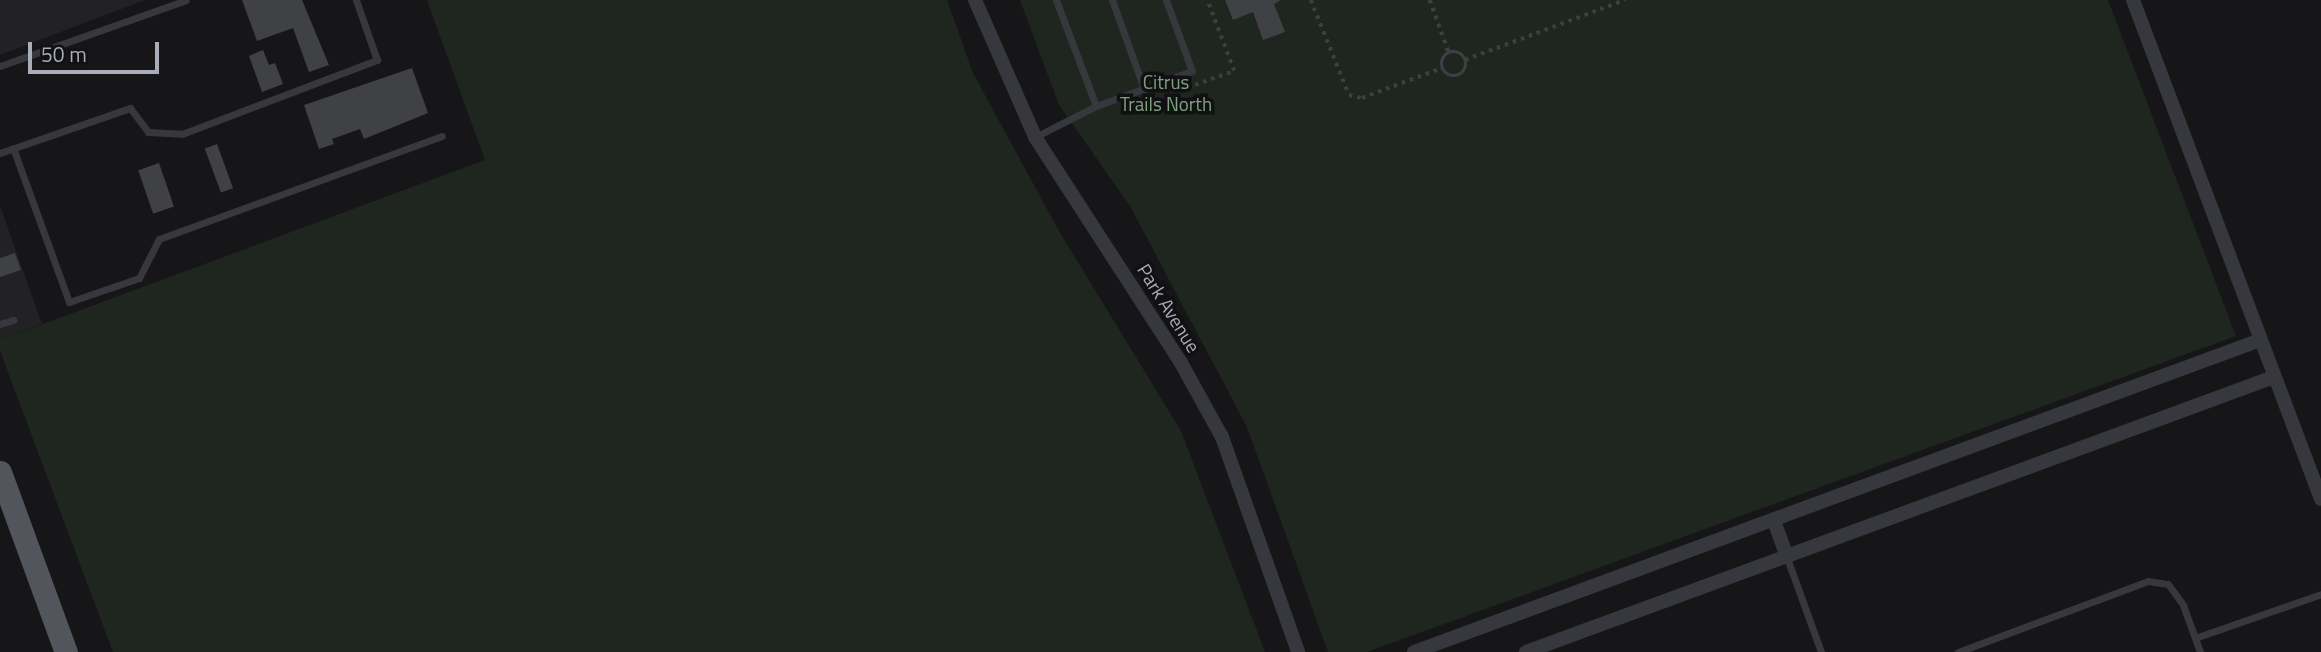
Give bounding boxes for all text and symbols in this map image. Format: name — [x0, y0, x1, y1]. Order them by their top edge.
scale bar — [32, 28, 163, 72]
text: 50 m — [41, 38, 87, 70]
park label: Citrus Trails North — [1120, 71, 1212, 115]
street label: Park Avenue — [1133, 260, 1205, 356]

